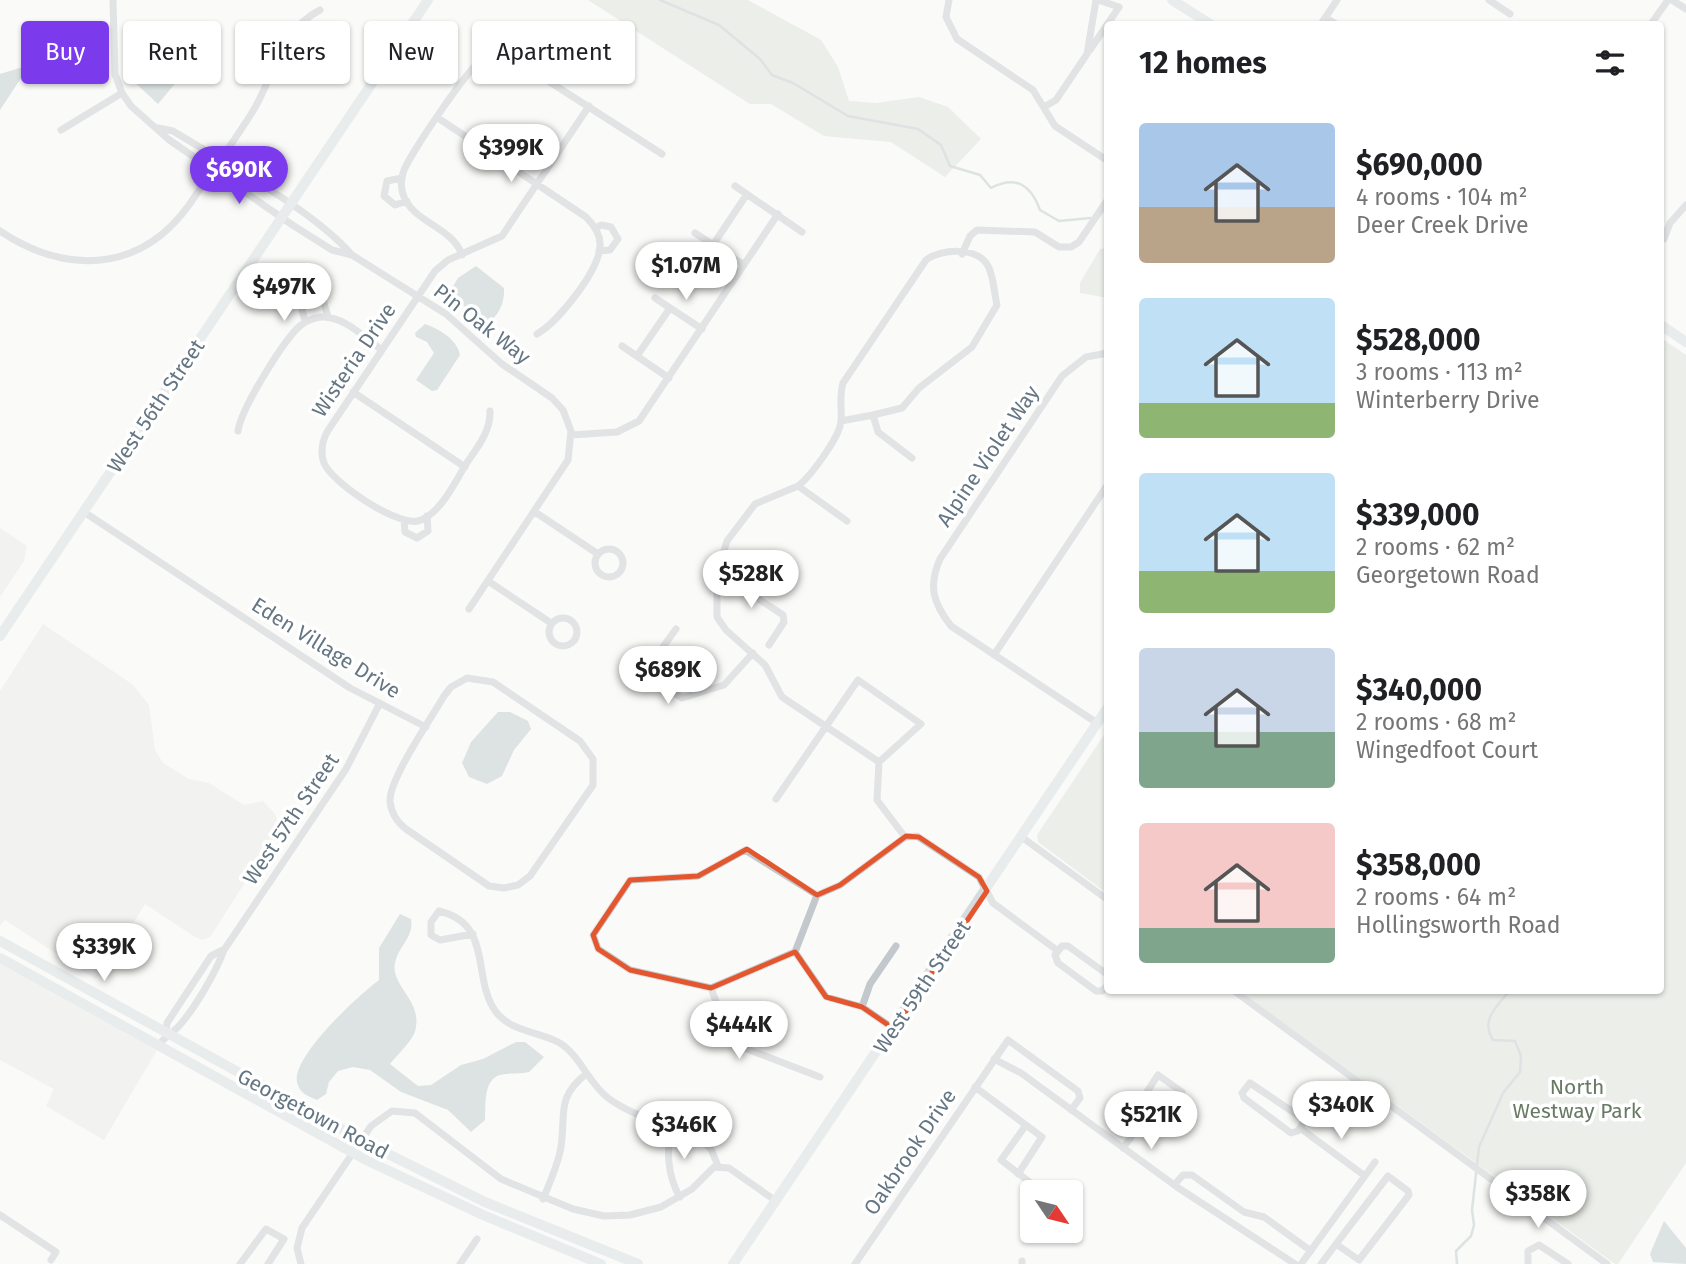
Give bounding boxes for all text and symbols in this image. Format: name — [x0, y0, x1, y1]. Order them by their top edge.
chip: Buy — [21, 21, 109, 84]
chip: Rent — [123, 21, 221, 84]
chip: Filters — [235, 21, 350, 84]
chip: New — [364, 21, 458, 84]
chip: Apartment — [472, 21, 635, 84]
icon: filters — [1591, 44, 1629, 82]
text: 12 homes — [1139, 45, 1267, 81]
pin: $399K — [462, 124, 560, 184]
text: $399K — [479, 133, 543, 161]
pin: $690K — [190, 146, 288, 206]
text: $690,000 — [1356, 147, 1483, 183]
icon: home — [1195, 151, 1279, 235]
text: $690K — [206, 155, 272, 183]
text: 4 rooms · 104 m² — [1356, 183, 1527, 211]
text: Deer Creek Drive — [1356, 211, 1528, 239]
pin: $1.07M — [629, 243, 743, 302]
text: $1.07M — [651, 251, 721, 279]
pin: $497K — [235, 264, 333, 323]
text: $497K — [252, 272, 316, 300]
street label: Pin Oak Way — [428, 278, 536, 370]
street label: Wisteria Drive — [306, 298, 402, 422]
text: $528,000 — [1356, 322, 1481, 358]
icon: home — [1195, 326, 1279, 410]
street label: West 56th Street — [102, 334, 211, 478]
text: 3 rooms · 113 m² — [1356, 358, 1523, 386]
street label: Alpine Violet Way — [931, 380, 1045, 531]
text: Winterberry Drive — [1356, 386, 1540, 414]
text: $339,000 — [1356, 497, 1480, 533]
icon: home — [1195, 501, 1279, 585]
text: 2 rooms · 62 m² — [1356, 533, 1515, 561]
pin: $528K — [702, 550, 800, 610]
text: $528K — [719, 559, 783, 587]
text: Georgetown Road — [1356, 561, 1540, 589]
street label: Eden Village Drive — [247, 592, 405, 704]
pin: $689K — [619, 646, 717, 706]
text: $689K — [635, 655, 701, 683]
text: $340,000 — [1356, 672, 1482, 708]
icon: home — [1195, 676, 1279, 760]
text: 2 rooms · 68 m² — [1356, 708, 1517, 736]
text: Wingedfoot Court — [1356, 736, 1538, 764]
street label: West 57th Street — [237, 748, 345, 890]
text: $358,000 — [1356, 847, 1481, 883]
icon: home — [1195, 851, 1279, 935]
text: 2 rooms · 64 m² — [1356, 883, 1516, 911]
text: Hollingsworth Road — [1356, 911, 1561, 939]
street label: West 59th Street — [868, 915, 976, 1059]
pin: $339K — [55, 923, 153, 983]
text: $339K — [72, 932, 136, 960]
pin: $444K — [690, 1002, 788, 1061]
text: $444K — [706, 1010, 772, 1038]
street label: Georgetown Road — [233, 1063, 393, 1165]
park label: North Westway Park — [1512, 1074, 1642, 1124]
pin: $340K — [1292, 1082, 1390, 1141]
street label: Oakbrook Drive — [858, 1084, 962, 1220]
text: $340K — [1308, 1090, 1374, 1118]
pin: $521K — [1102, 1092, 1200, 1151]
text: $521K — [1120, 1100, 1182, 1128]
pin: $346K — [635, 1102, 733, 1161]
text: $346K — [651, 1110, 717, 1138]
pin: $358K — [1489, 1170, 1587, 1230]
text: $358K — [1506, 1179, 1570, 1207]
north arrow — [1020, 1180, 1083, 1242]
map controls — [1020, 1180, 1083, 1243]

